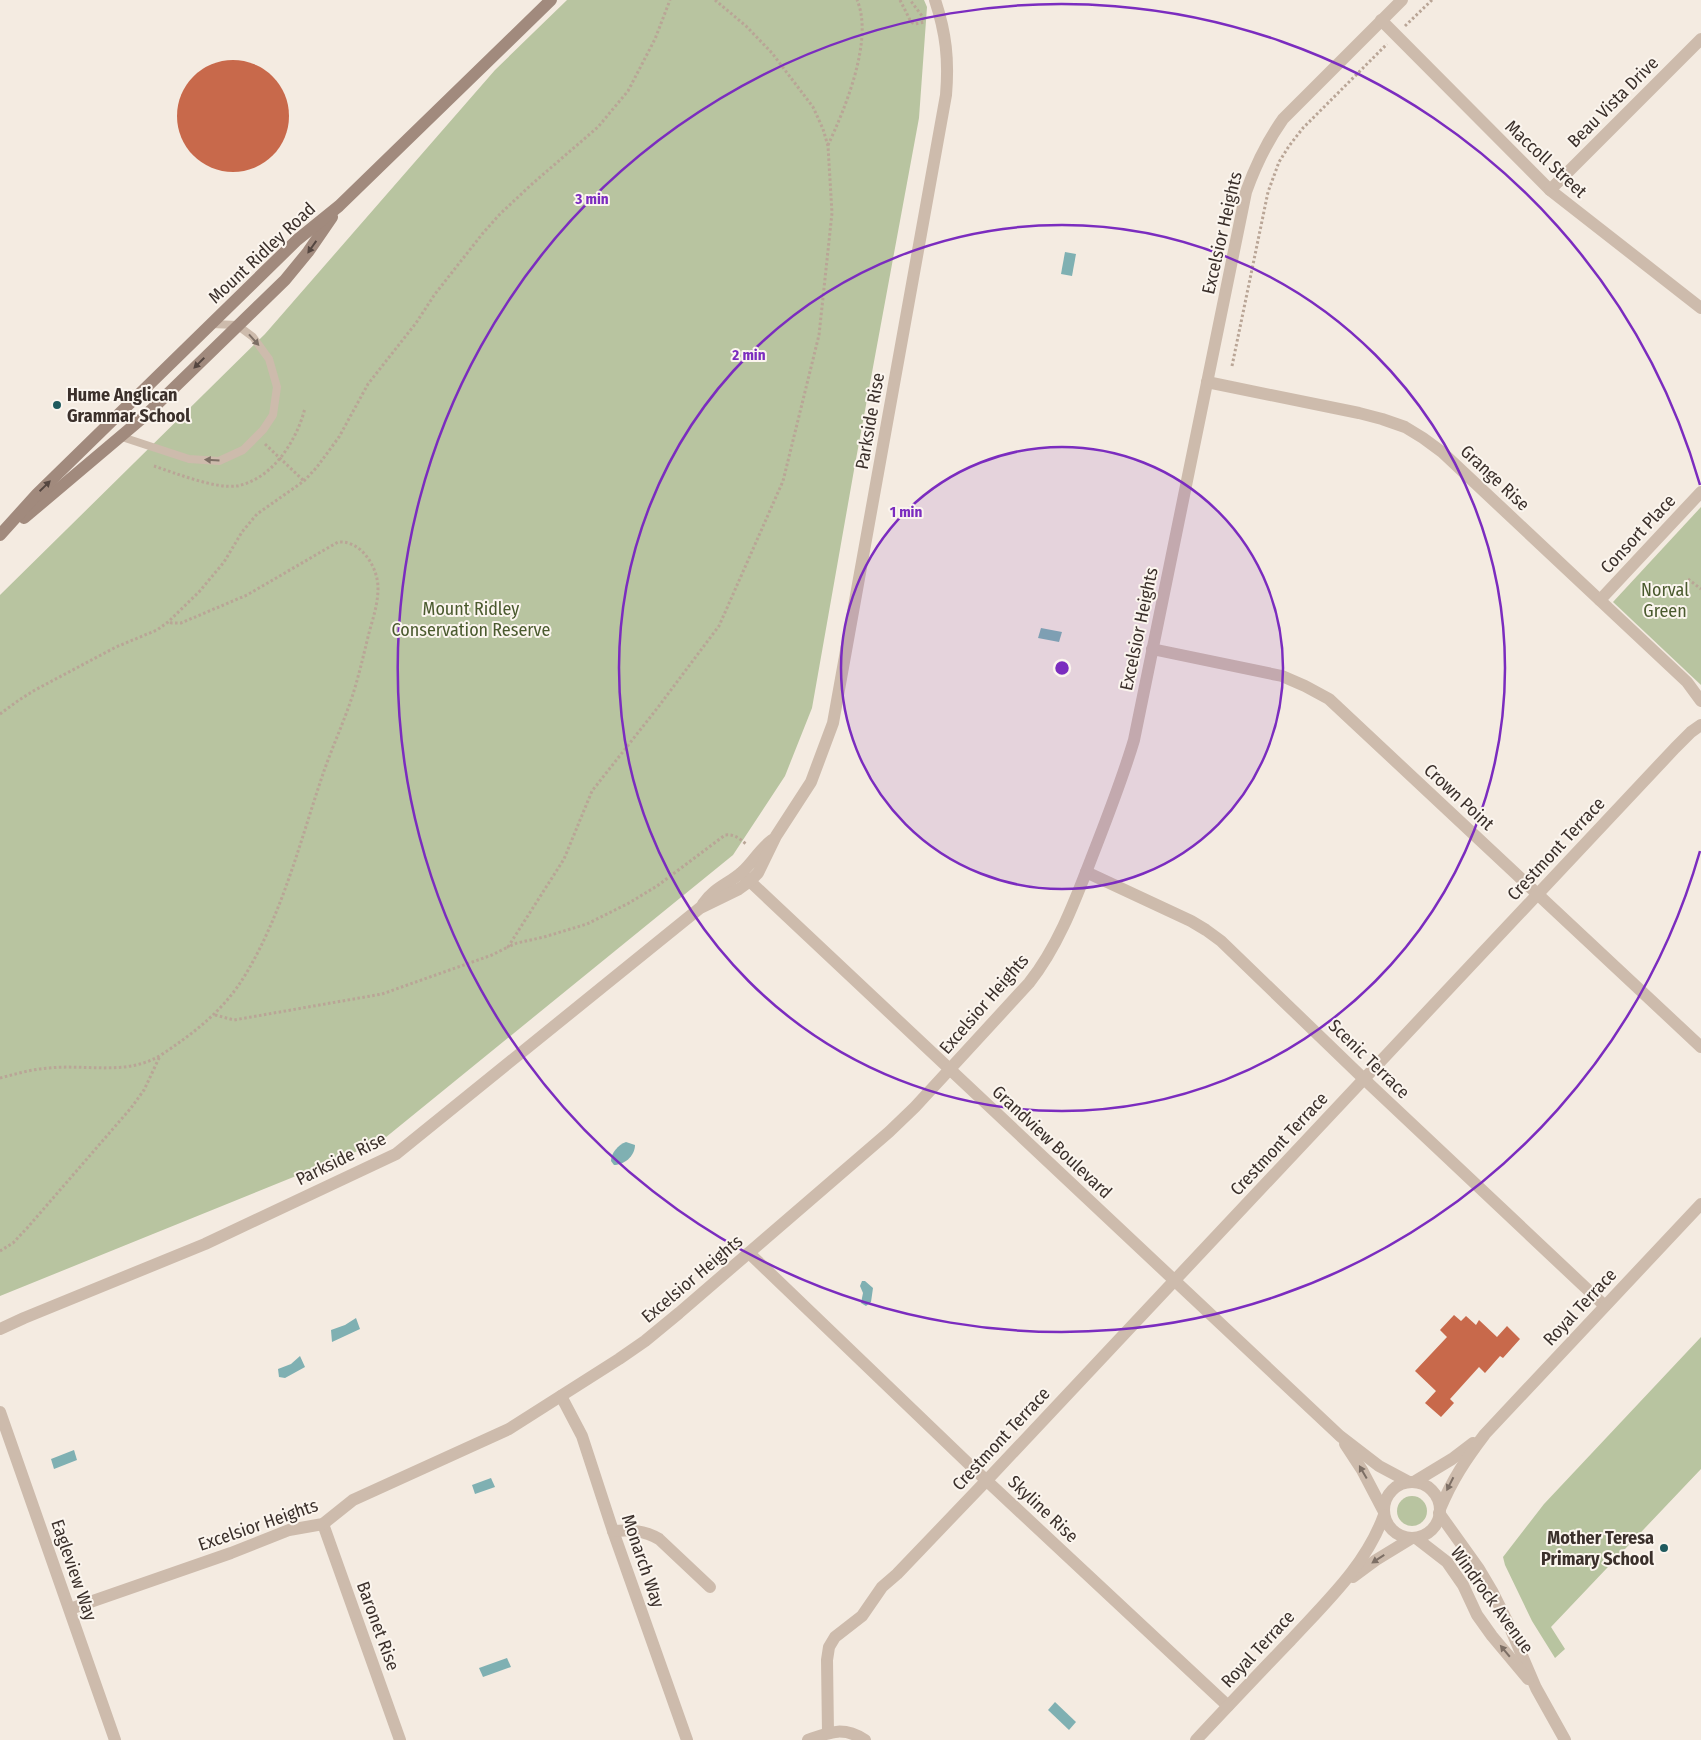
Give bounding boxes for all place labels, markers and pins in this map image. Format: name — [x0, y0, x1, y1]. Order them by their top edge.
place label: Hume Anglican Grammar School — [67, 384, 190, 427]
marker: Hume Anglican Grammar School — [51, 399, 63, 411]
centre of rings — [1053, 659, 1071, 677]
place label: Mother Teresa Primary School — [1541, 1527, 1654, 1570]
marker: Mother Teresa Primary School — [1658, 1542, 1670, 1554]

